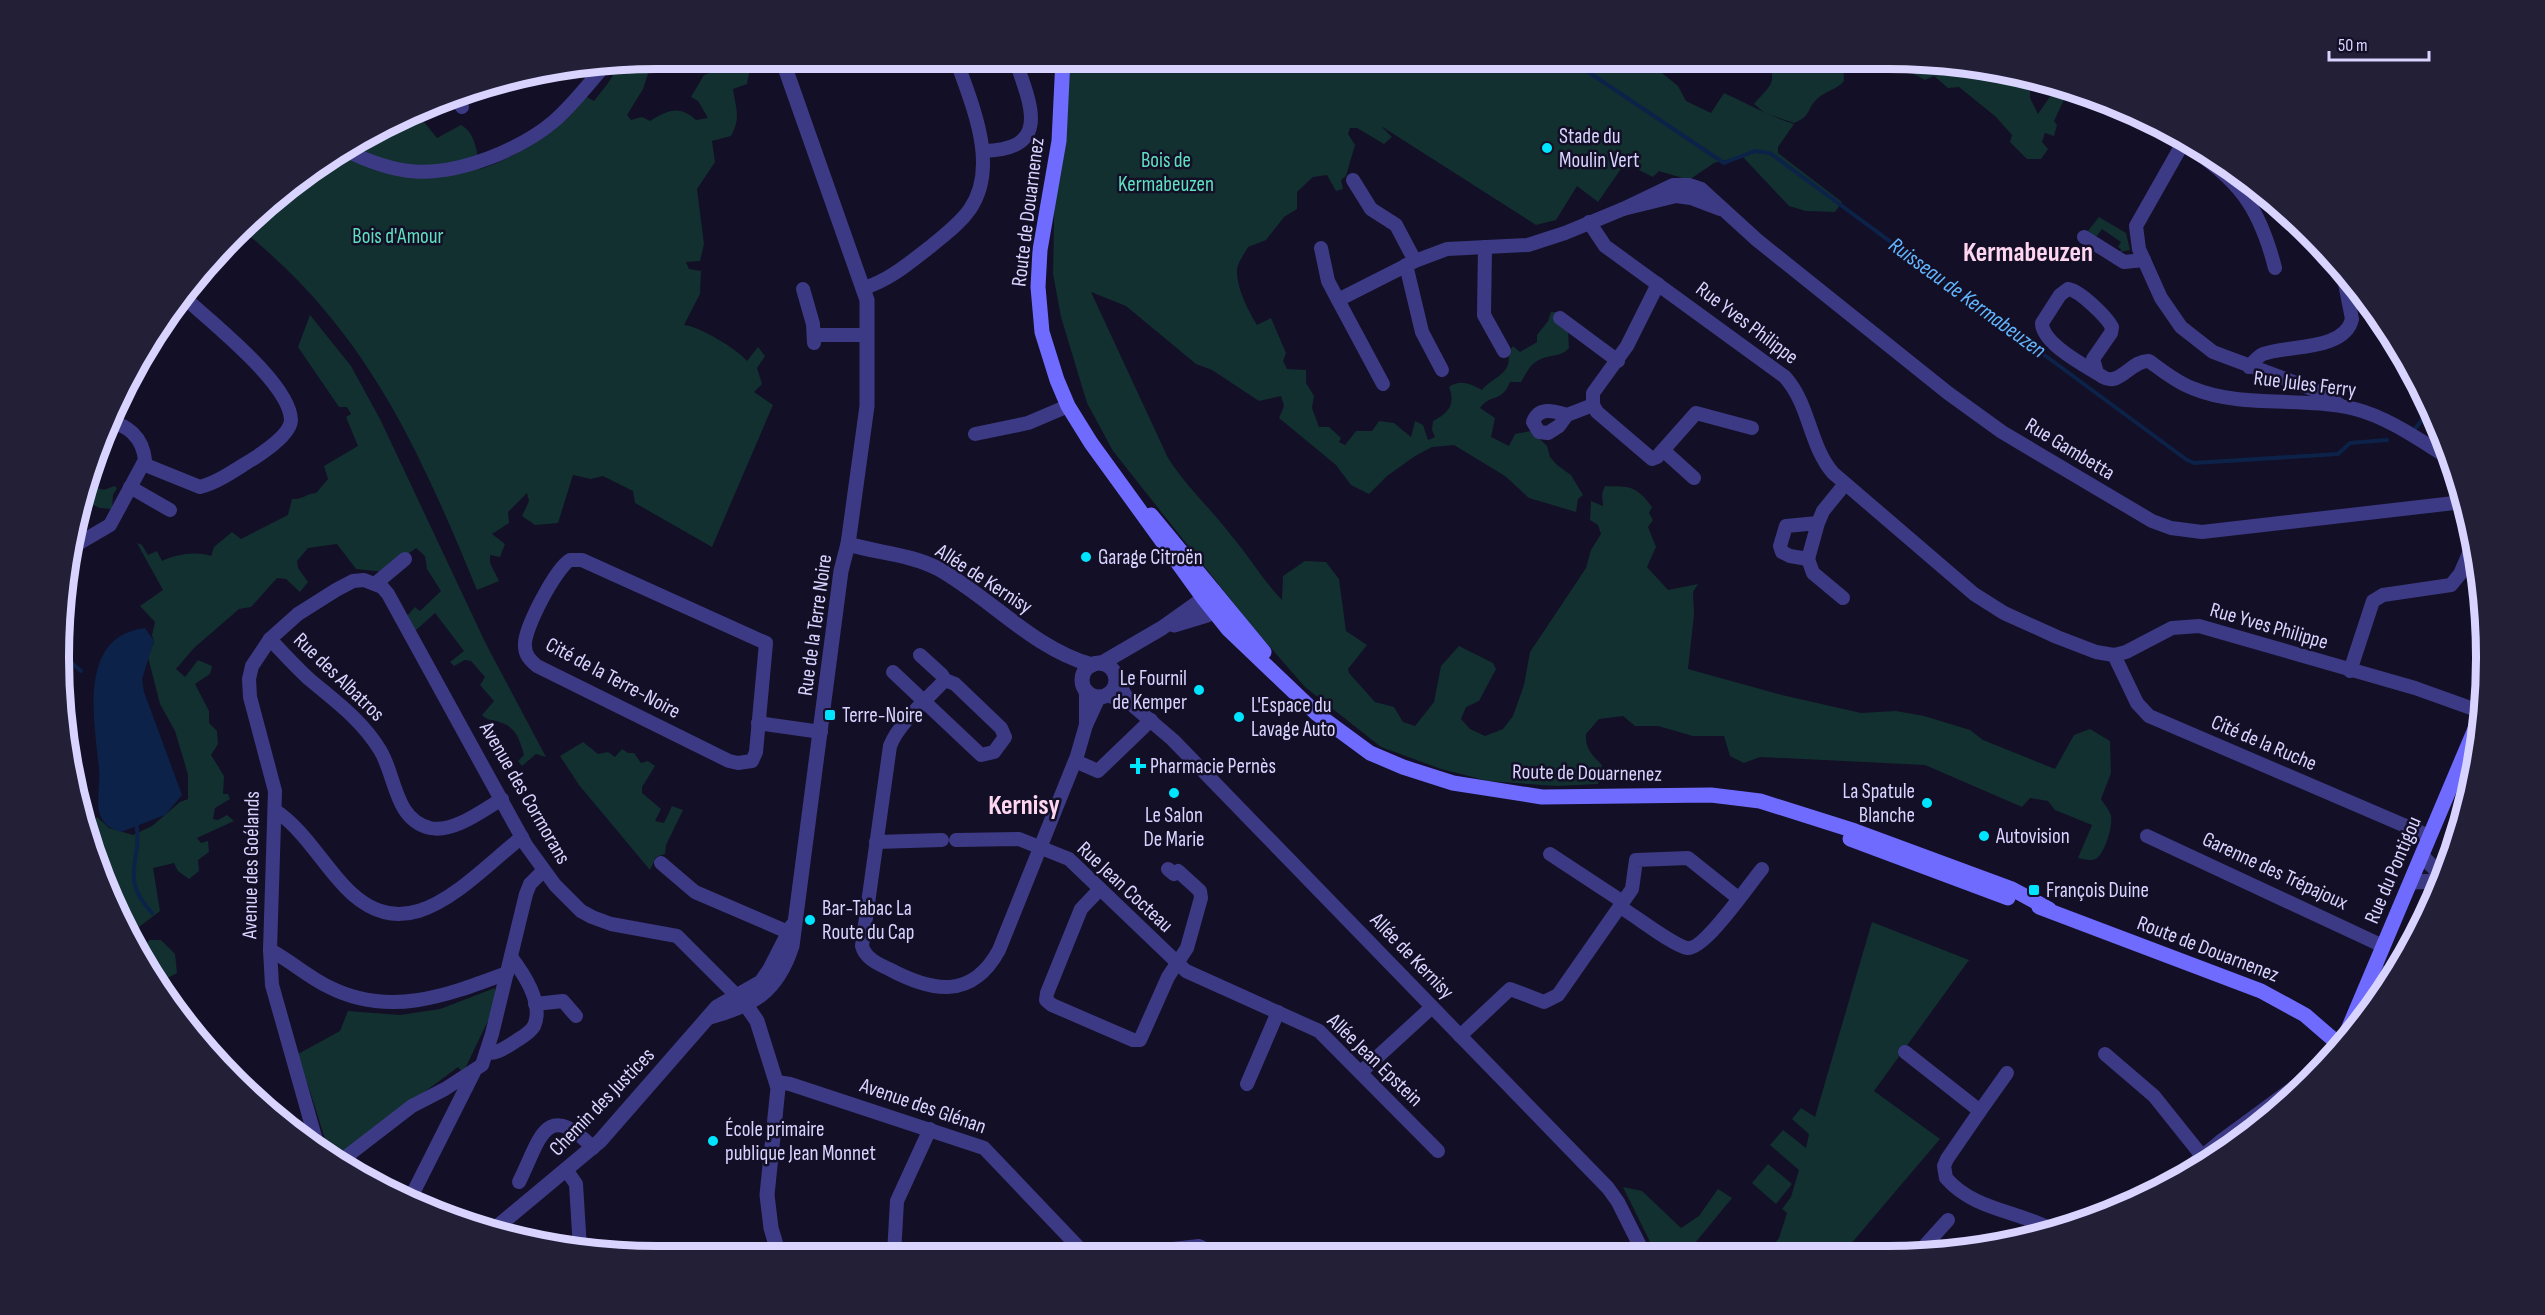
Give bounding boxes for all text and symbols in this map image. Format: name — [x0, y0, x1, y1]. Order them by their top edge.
scale bar — [2329, 24, 2430, 62]
text: 50 m — [2338, 35, 2368, 56]
place label: Stade du Moulin Vert — [1559, 124, 1639, 173]
street label: Route de Douarnenez — [1006, 136, 1050, 288]
marker: Stade du Moulin Vert — [1540, 141, 1554, 155]
park label: Bois de Kermabeuzen — [1118, 148, 1214, 197]
park label: Bois d'Amour — [352, 224, 444, 249]
water label: Ruisseau de Kermabeuzen — [1883, 232, 2051, 364]
district label: Kermabeuzen — [1963, 237, 2093, 269]
street label: Rue Yves Philippe — [1691, 276, 1803, 370]
street label: Rue Jules Ferry — [2252, 365, 2358, 403]
street label: Rue Gambetta — [2021, 413, 2119, 485]
street label: Allée de Kernisy — [930, 538, 1037, 619]
place label: Garage Citroën — [1098, 545, 1203, 570]
marker: Garage Citroën — [1079, 550, 1093, 564]
street label: Rue de la Terre Noire — [793, 553, 837, 697]
street label: Rue Yves Philippe — [2207, 597, 2331, 655]
street label: Rue des Albatros — [288, 627, 390, 727]
street label: Cité de la Terre-Noire — [541, 632, 685, 724]
place label: Le Fournil de Kemper — [1112, 666, 1187, 715]
marker: Le Fournil de Kemper — [1192, 683, 1206, 697]
place label: L'Espace du Lavage Auto — [1251, 693, 1335, 742]
place label: Terre-Noire — [842, 703, 923, 728]
marker: Terre-Noire — [823, 708, 837, 722]
marker: L'Espace du Lavage Auto — [1232, 710, 1246, 724]
street label: Cité de la Ruche — [2207, 710, 2321, 776]
street label: Avenue des Cormorans — [474, 717, 576, 869]
place label: Pharmacie Pernès — [1150, 754, 1276, 779]
marker: Pharmacie Pernès — [1131, 759, 1145, 773]
street label: Route de Douarnenez — [1512, 759, 1663, 787]
place label: La Spatule Blanche — [1843, 779, 1915, 828]
marker: Le Salon De Marie — [1167, 786, 1181, 800]
district label: Kernisy — [988, 790, 1060, 822]
street label: Avenue des Goélands — [237, 791, 265, 940]
marker: La Spatule Blanche — [1920, 796, 1934, 810]
place label: Le Salon De Marie — [1143, 803, 1205, 852]
street label: Rue du Pontigou — [2359, 813, 2427, 927]
place label: Autovision — [1995, 824, 2070, 849]
street label: Garenne des Trépajoux — [2198, 826, 2352, 916]
marker: Autovision — [1977, 829, 1991, 843]
street label: Rue Jean Cocteau — [1072, 836, 1178, 938]
place label: François Duine — [2046, 878, 2149, 903]
marker: François Duine — [2027, 883, 2041, 897]
place label: Bar-Tabac La Route du Cap — [822, 896, 914, 945]
street label: Allée de Kernisy — [1364, 907, 1459, 1004]
street label: Route de Douarnenez — [2134, 910, 2283, 988]
marker: Bar-Tabac La Route du Cap — [803, 913, 817, 927]
street label: Allée Jean Epstein — [1321, 1008, 1428, 1112]
street label: Chemin des Justices — [544, 1043, 660, 1161]
street label: Avenue des Glénan — [856, 1072, 989, 1139]
place label: École primaire publique Jean Monnet — [725, 1117, 876, 1166]
marker: École primaire publique Jean Monnet — [706, 1134, 720, 1148]

